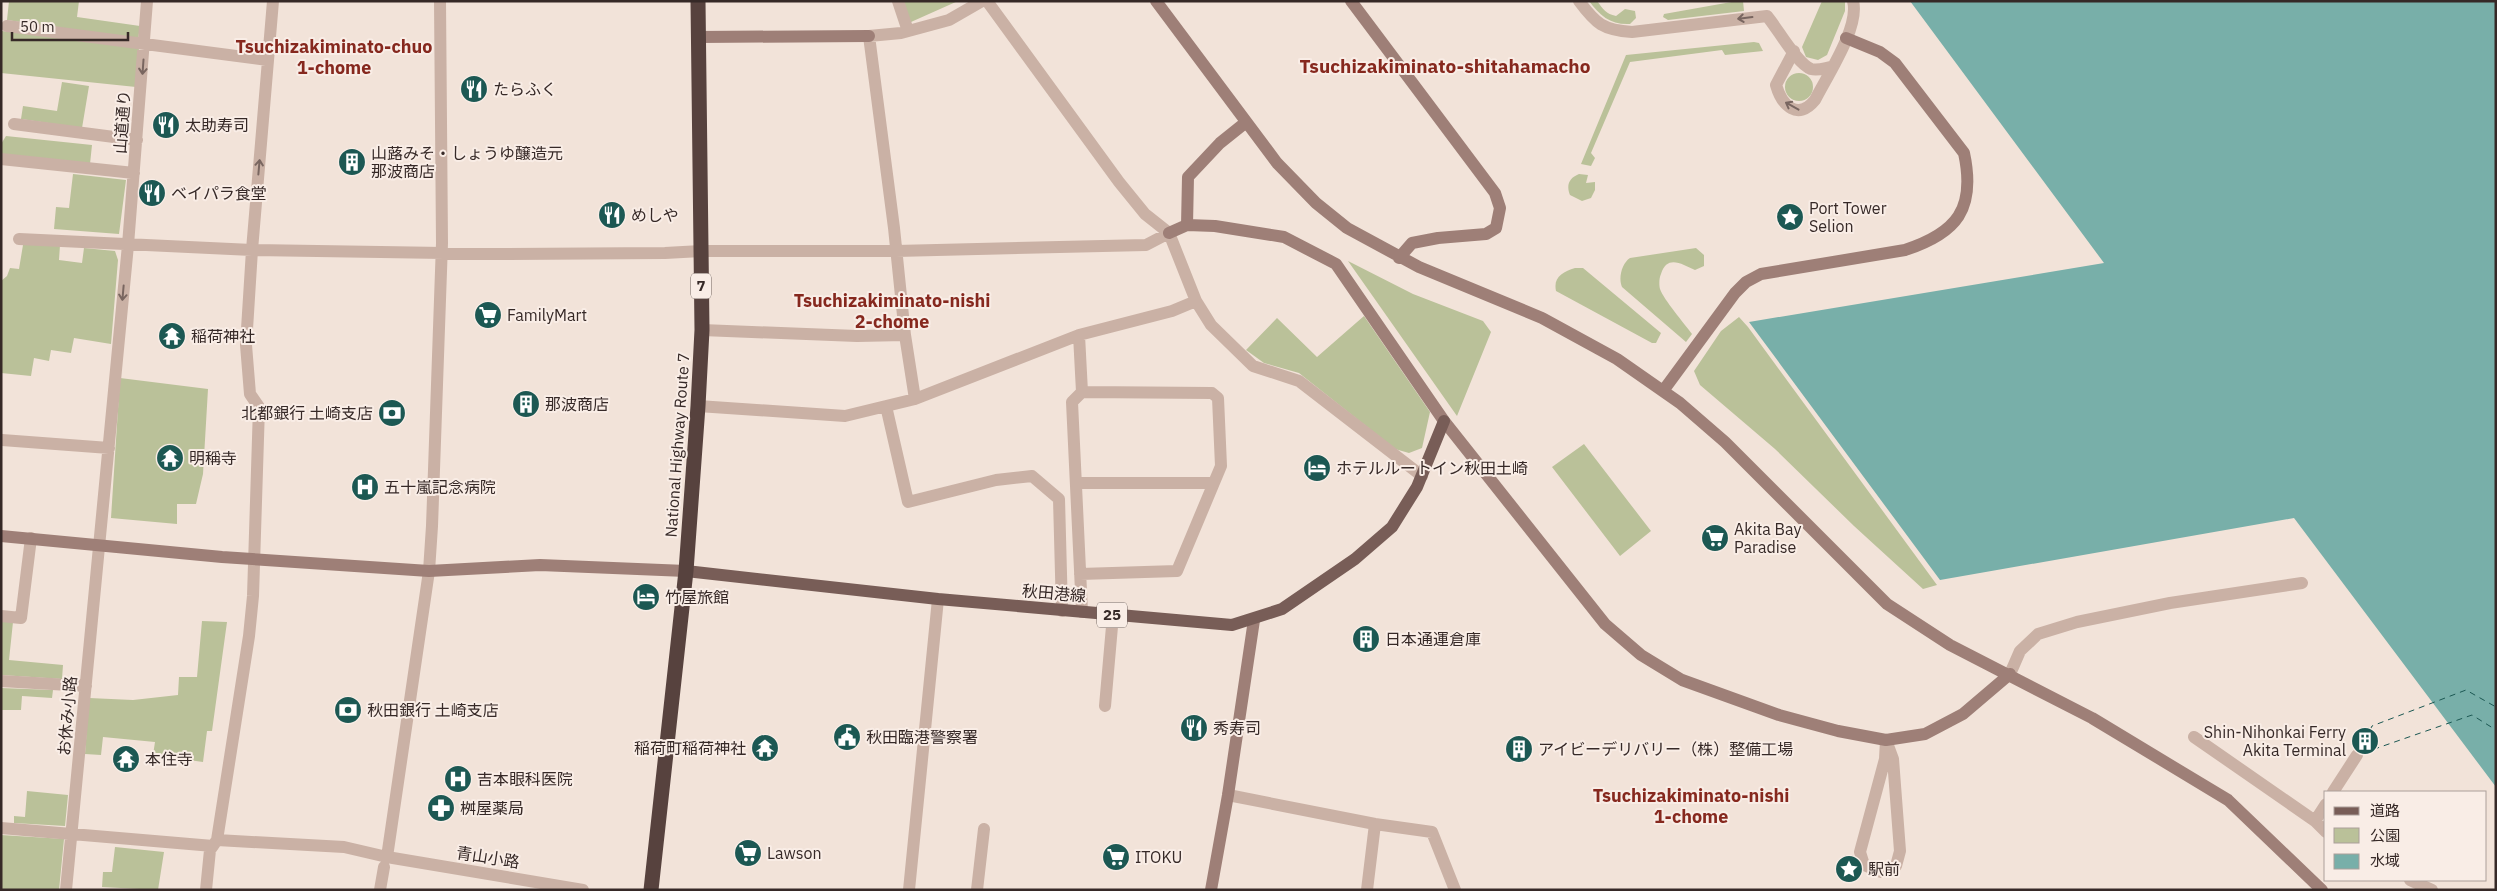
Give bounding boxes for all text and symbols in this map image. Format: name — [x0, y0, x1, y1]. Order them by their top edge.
scale bar — [12, 10, 129, 42]
one-way arrow — [1737, 13, 1753, 23]
text: 50 m — [20, 17, 55, 36]
district label: Tsuchizakiminato-chuo 1-chome — [236, 35, 432, 79]
district label: Tsuchizakiminato-shitahamacho — [1300, 54, 1591, 78]
one-way arrow — [138, 59, 147, 75]
restaurant icon: たらふく — [459, 74, 489, 104]
place label: たらふく — [493, 79, 557, 99]
street label: 山道通り — [110, 89, 134, 155]
one-way arrow — [1785, 101, 1799, 111]
restaurant icon: 太助寿司 — [151, 110, 181, 140]
place label: 太助寿司 — [185, 115, 249, 135]
place label: 山蕗みそ・しょうゆ醸造元 那波商店 — [371, 143, 563, 181]
building icon: 山蕗みそ・しょうゆ醸造元 那波商店 — [337, 147, 367, 177]
one-way arrow — [254, 159, 263, 175]
restaurant icon: ベイパラ食堂 — [137, 178, 167, 208]
place label: ベイパラ食堂 — [171, 183, 267, 203]
place label: Port Tower Selion — [1809, 198, 1887, 236]
restaurant icon: めしや — [597, 200, 627, 230]
place icon: Port Tower Selion — [1775, 202, 1805, 232]
place label: めしや — [631, 205, 679, 225]
road number: 7 — [691, 274, 711, 298]
one-way arrow — [119, 285, 128, 301]
district label: Tsuchizakiminato-nishi 2-chome — [794, 289, 990, 333]
supermarket icon: FamilyMart — [473, 300, 503, 330]
place label: FamilyMart — [507, 305, 587, 325]
temple icon: 稲荷神社 — [157, 321, 187, 351]
place label: 稲荷神社 — [191, 326, 255, 346]
street label: National Highway Route 7 — [661, 352, 693, 538]
building icon: 那波商店 — [511, 389, 541, 419]
place label: 那波商店 — [545, 394, 609, 414]
bank icon: 北都銀行 土崎支店 — [377, 398, 407, 428]
place label: 北都銀行 土崎支店 — [241, 403, 373, 423]
temple icon: 明稱寺 — [155, 443, 185, 473]
place label: 明稱寺 — [189, 448, 237, 468]
hotel icon: ホテルルートイン秋田土崎 — [1302, 453, 1332, 483]
place label: ホテルルートイン秋田土崎 — [1336, 458, 1528, 478]
hospital icon: 五十嵐記念病院 — [350, 472, 380, 502]
place label: 五十嵐記念病院 — [384, 477, 496, 497]
place label: Akita Bay Paradise — [1734, 519, 1802, 557]
supermarket icon: Akita Bay Paradise — [1700, 523, 1730, 553]
street label: 秋田港線 — [1021, 580, 1087, 606]
hotel icon: 竹屋旅館 — [631, 582, 661, 612]
place label: 竹屋旅館 — [665, 587, 729, 607]
road number: 25 — [1097, 602, 1127, 628]
building icon: 日本通運倉庫 — [1351, 624, 1381, 654]
place label: 日本通運倉庫 — [1385, 629, 1481, 649]
street label: お休み小路 — [54, 675, 80, 757]
bank icon: 秋田銀行 土崎支店 — [333, 695, 363, 725]
place label: 秋田銀行 土崎支店 — [367, 700, 499, 720]
restaurant icon: 秀寿司 — [1179, 713, 1209, 743]
place label: 秀寿司 — [1213, 718, 1261, 738]
public building icon: 秋田臨港警察署 — [832, 722, 862, 752]
place label: Shin-Nihonkai Ferry Akita Terminal — [2204, 722, 2346, 760]
building icon: Shin-Nihonkai Ferry Akita Terminal — [2350, 726, 2380, 756]
place label: 秋田臨港警察署 — [866, 727, 978, 747]
temple icon: 稲荷町稲荷神社 — [750, 733, 780, 763]
building icon: アイビーデリバリー（株）整備工場 — [1504, 734, 1534, 764]
place label: 稲荷町稲荷神社 — [634, 738, 746, 758]
place label: アイビーデリバリー（株）整備工場 — [1538, 739, 1793, 759]
temple icon: 本住寺 — [111, 744, 141, 774]
place label: 本住寺 — [145, 749, 193, 769]
hospital icon: 吉本眼科医院 — [443, 764, 473, 794]
place label: 吉本眼科医院 — [477, 769, 573, 789]
district label: Tsuchizakiminato-nishi 1-chome — [1593, 784, 1789, 828]
legend — [2324, 791, 2487, 881]
pharmacy icon: 桝屋薬局 — [426, 793, 456, 823]
place label: 桝屋薬局 — [460, 798, 524, 818]
text: 道路 — [2370, 801, 2400, 820]
text: 公園 — [2370, 826, 2400, 845]
supermarket icon: Lawson — [733, 838, 763, 868]
street label: 青山小路 — [455, 842, 521, 872]
supermarket icon: ITOKU — [1101, 842, 1131, 872]
place label: Lawson — [767, 843, 822, 863]
place label: ITOKU — [1135, 847, 1182, 867]
text: 水域 — [2370, 851, 2400, 870]
place icon: 駅前 — [1834, 854, 1864, 884]
place label: 駅前 — [1868, 859, 1900, 879]

